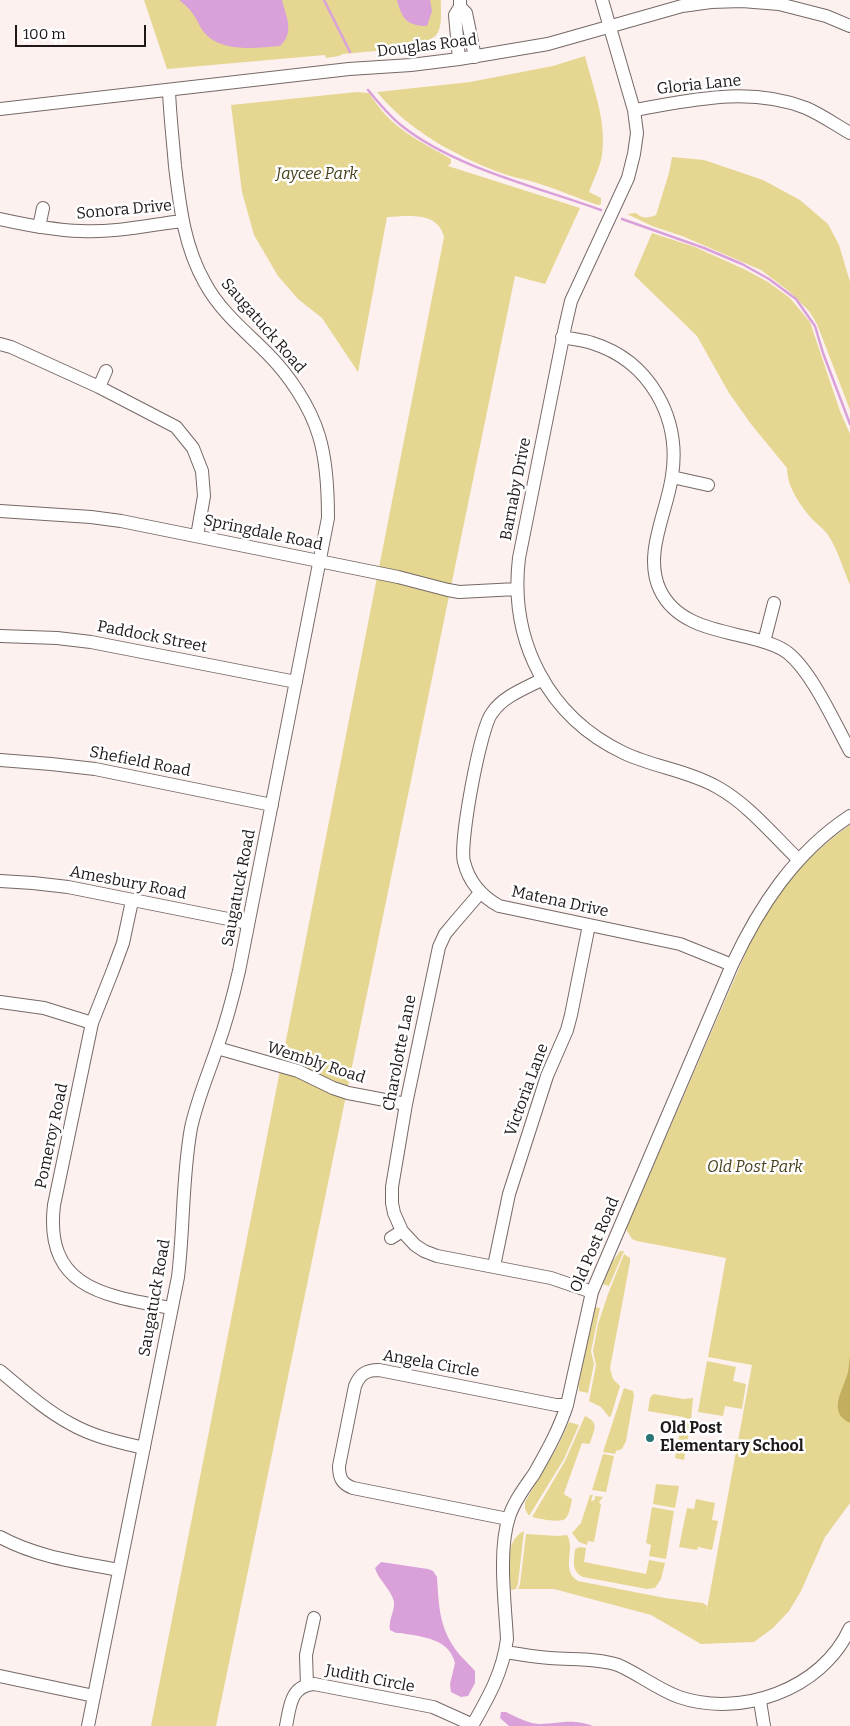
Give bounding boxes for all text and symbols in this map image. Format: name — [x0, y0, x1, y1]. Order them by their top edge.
scale bar — [18, 15, 149, 47]
text: 100 m — [23, 25, 66, 43]
street label: Douglas Road — [376, 30, 478, 62]
street label: Gloria Lane — [656, 71, 742, 99]
park label: Jaycee Park — [276, 165, 358, 185]
street label: Sonora Drive — [75, 196, 173, 224]
street label: Saugatuck Road — [217, 275, 309, 377]
street label: Barnaby Drive — [497, 436, 535, 542]
street label: Springdale Road — [202, 511, 324, 555]
street label: Paddock Street — [95, 617, 209, 657]
street label: Shefield Road — [88, 743, 192, 781]
street label: Saugatuck Road — [218, 828, 260, 948]
street label: Amesbury Road — [68, 862, 188, 904]
street label: Matena Drive — [510, 882, 610, 922]
street label: Charolotte Lane — [379, 993, 421, 1113]
street label: Wembly Road — [264, 1038, 368, 1088]
street label: Victoria Lane — [501, 1041, 553, 1139]
street label: Pomeroy Road — [31, 1082, 73, 1190]
park label: Old Post Park — [707, 1158, 803, 1178]
street label: Old Post Road — [566, 1194, 624, 1296]
street label: Saugatuck Road — [135, 1238, 175, 1358]
street label: Angela Circle — [381, 1346, 481, 1382]
place label: Old Post Elementary School — [660, 1419, 804, 1457]
marker: Old Post Elementary School — [644, 1432, 656, 1444]
street label: Judith Circle — [324, 1661, 416, 1697]

